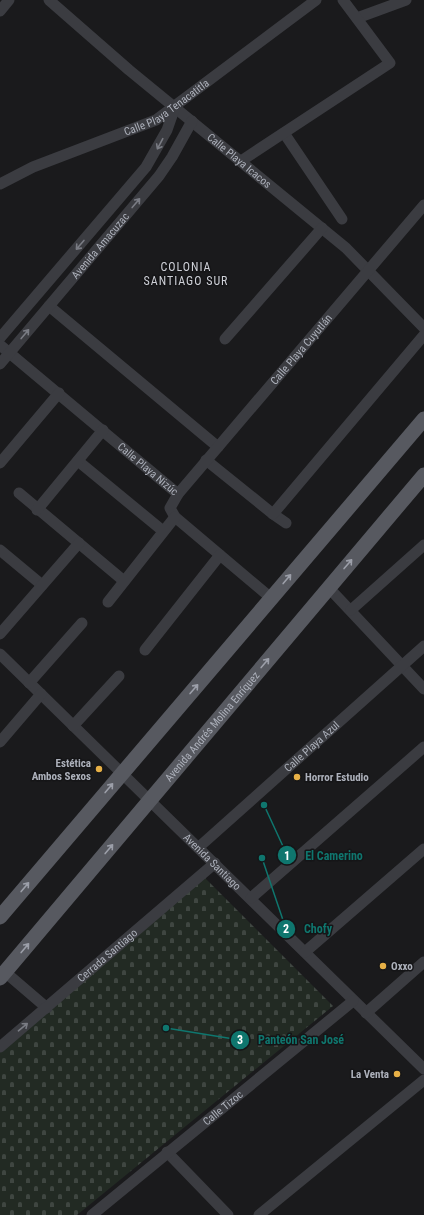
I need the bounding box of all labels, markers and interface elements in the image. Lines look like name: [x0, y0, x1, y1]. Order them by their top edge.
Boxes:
street label: Calle Playa Tenacatitla: [122, 76, 211, 138]
street label: Calle Playa Icacos: [205, 130, 274, 191]
one-way arrow: [156, 137, 163, 149]
one-way arrow: [132, 197, 141, 208]
street label: Avenida Amacuzac: [68, 210, 132, 281]
one-way arrow: [75, 240, 84, 251]
district label: COLONIA SANTIAGO SUR: [143, 260, 229, 288]
street label: Calle Playa Cuyutlán: [268, 311, 335, 387]
one-way arrow: [21, 329, 30, 340]
street label: Calle Playa Nizúc: [115, 440, 181, 498]
one-way arrow: [344, 558, 353, 569]
one-way arrow: [283, 574, 292, 585]
one-way arrow: [260, 658, 269, 669]
street label: Avenida Andrés Molina Enríquez: [162, 669, 262, 784]
one-way arrow: [189, 684, 198, 694]
street label: Calle Playa Azul: [281, 718, 342, 774]
place label: Estética Ambos Sexos: [32, 757, 91, 783]
marker: Estética Ambos Sexos: [94, 764, 104, 774]
place label: Horror Estudio: [305, 771, 369, 784]
marker: Horror Estudio: [292, 772, 302, 782]
one-way arrow: [105, 783, 114, 793]
street label: Avenida Santiago: [181, 831, 244, 893]
one-way arrow: [105, 843, 114, 854]
callout: El Camerino: [277, 843, 371, 867]
text: 1: [284, 849, 290, 863]
text: El Camerino: [305, 849, 363, 863]
one-way arrow: [21, 882, 30, 892]
callout: Chofy: [276, 917, 340, 941]
text: 2: [283, 922, 289, 936]
text: Chofy: [304, 922, 333, 936]
street label: Cerrada Santiago: [74, 926, 140, 985]
one-way arrow: [21, 943, 30, 953]
place label: Oxxo: [391, 960, 413, 973]
marker: Oxxo: [378, 961, 388, 971]
one-way arrow: [18, 1023, 29, 1032]
callout: Panteón San José: [230, 1028, 352, 1052]
text: 3: [237, 1033, 243, 1047]
text: Panteón San José: [258, 1033, 344, 1047]
place label: La Venta: [351, 1068, 389, 1081]
marker: La Venta: [392, 1069, 402, 1079]
street label: Calle Tizoc: [200, 1088, 245, 1128]

